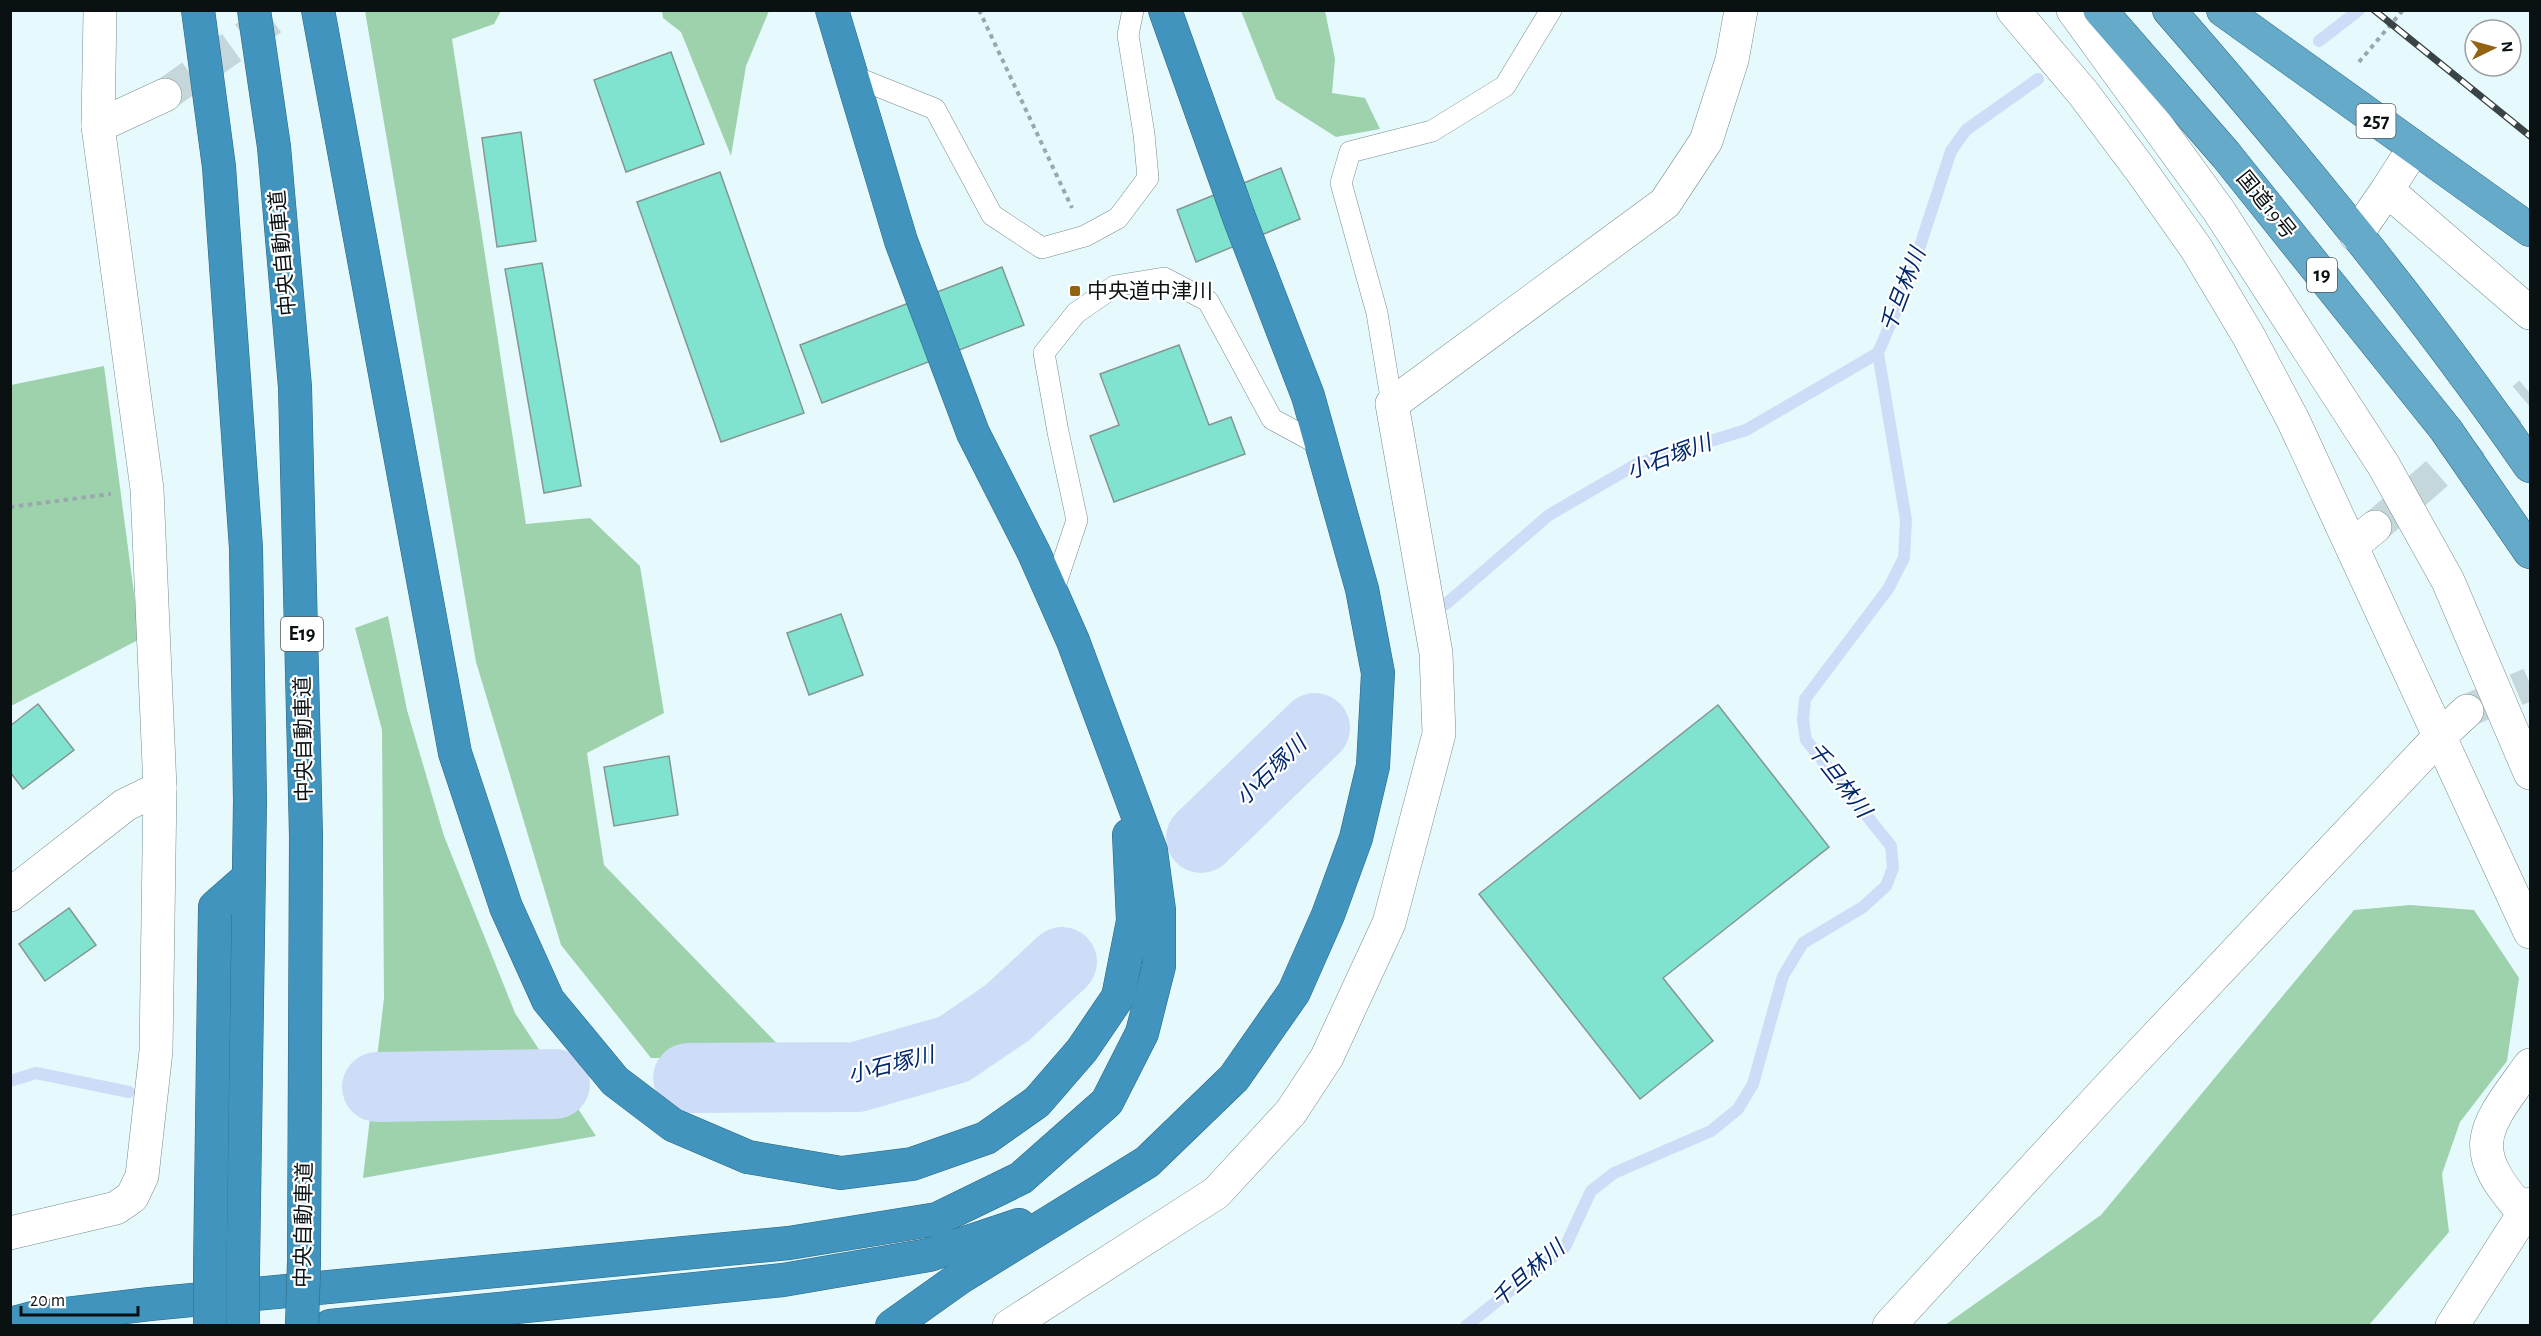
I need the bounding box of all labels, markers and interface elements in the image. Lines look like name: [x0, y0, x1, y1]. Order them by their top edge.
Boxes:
north arrow: [2463, 18, 2523, 78]
text: N: [2498, 41, 2515, 53]
road number: 257: [2356, 104, 2396, 138]
street label: 国道19号: [2233, 167, 2300, 243]
street label: 中央自動車道: [266, 189, 299, 317]
water label: 千旦林川: [1876, 243, 1930, 335]
road number: 19: [2307, 258, 2337, 292]
place label: 中央道中津川: [1087, 280, 1213, 302]
marker: 中央道中津川: [1068, 284, 1082, 298]
water label: 小石塚川: [1624, 430, 1716, 482]
road number: E19: [281, 617, 323, 651]
street label: 中央自動車道: [291, 676, 316, 802]
water label: 小石塚川: [1231, 730, 1312, 809]
water label: 千旦林川: [1803, 738, 1877, 823]
water label: 小石塚川: [845, 1042, 938, 1086]
street label: 中央自動車道: [291, 1162, 316, 1288]
water label: 千旦林川: [1487, 1235, 1570, 1311]
scale bar: [21, 1279, 138, 1317]
text: 20 m: [30, 1292, 65, 1310]

